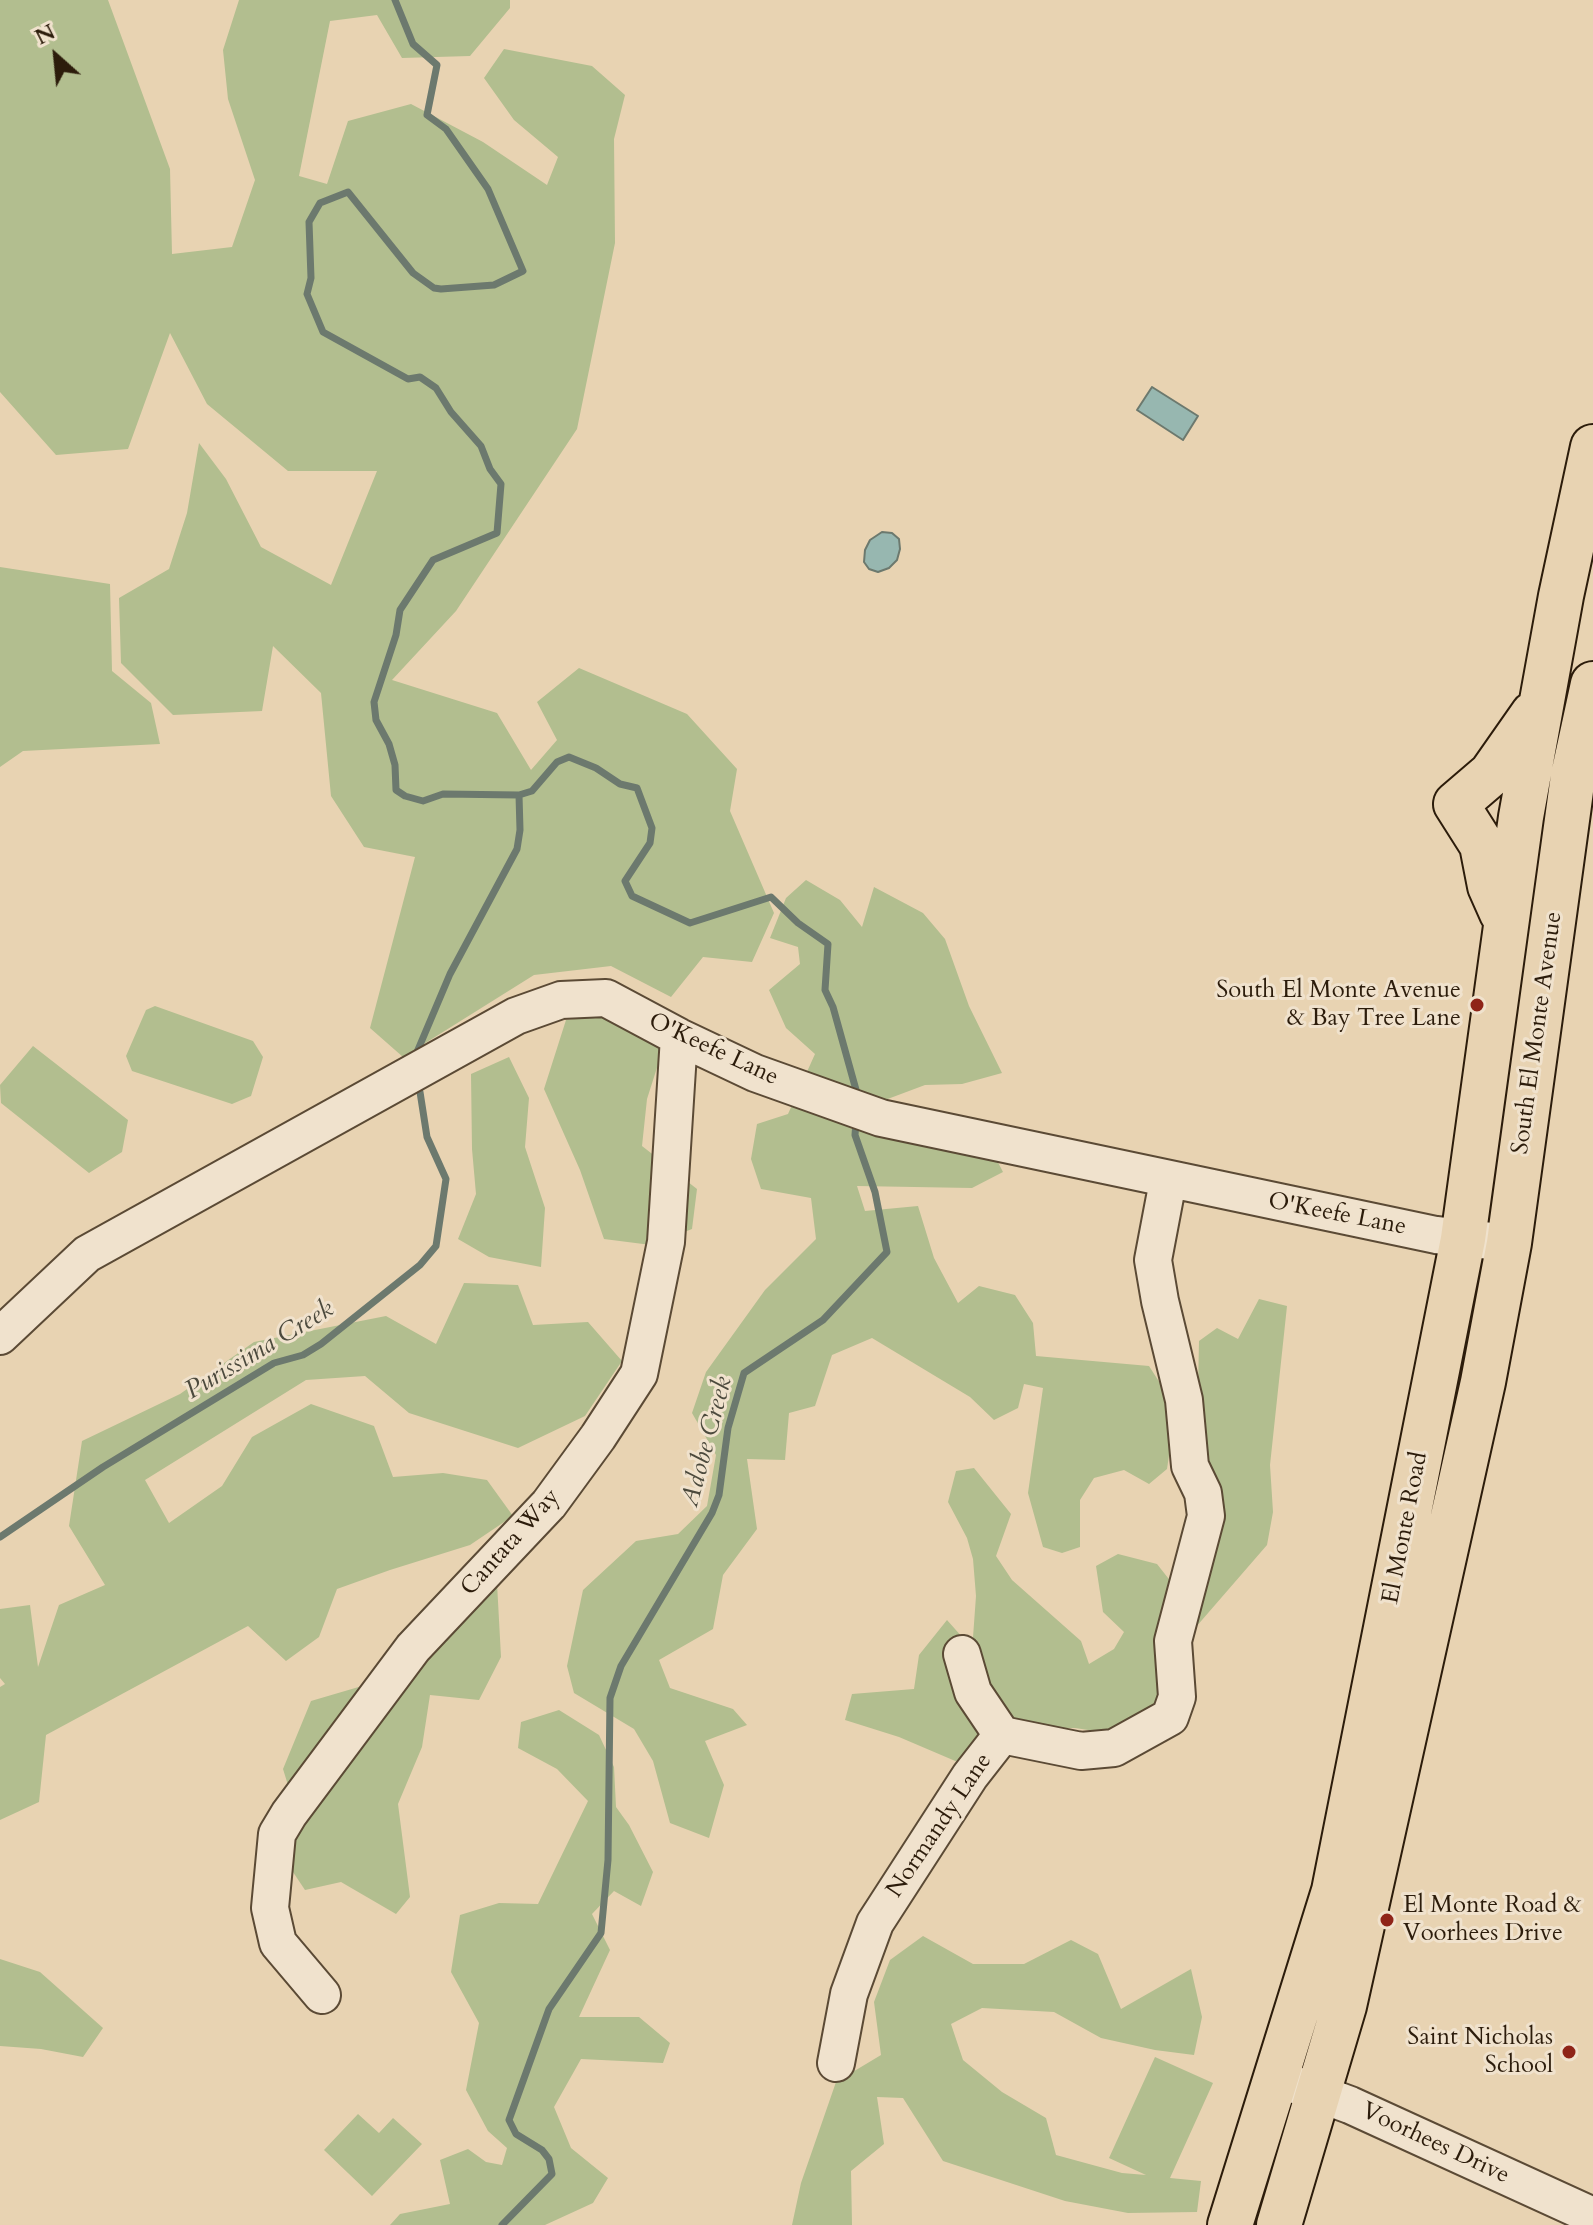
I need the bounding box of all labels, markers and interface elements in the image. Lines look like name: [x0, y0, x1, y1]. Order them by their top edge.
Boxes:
north arrow: [16, 16, 96, 96]
text: N: [30, 17, 60, 52]
street label: South El Monte Avenue: [1507, 910, 1569, 1156]
place label: South El Monte Avenue & Bay Tree Lane: [1216, 977, 1461, 1033]
marker: South El Monte Avenue & Bay Tree Lane: [1468, 996, 1486, 1014]
street label: O'Keefe Lane: [644, 1007, 782, 1093]
street label: O'Keefe Lane: [1266, 1188, 1408, 1242]
water label: Purissima Creek: [180, 1294, 340, 1408]
water label: Adobe Creek: [676, 1374, 740, 1510]
street label: El Monte Road: [1377, 1450, 1435, 1606]
street label: Cantata Way: [455, 1483, 567, 1603]
street label: Normandy Lane: [881, 1748, 999, 1904]
place label: El Monte Road & Voorhees Drive: [1403, 1892, 1582, 1948]
marker: El Monte Road & Voorhees Drive: [1378, 1911, 1396, 1929]
place label: Saint Nicholas School: [1407, 2024, 1553, 2080]
marker: Saint Nicholas School: [1560, 2043, 1578, 2061]
street label: Voorhees Drive: [1356, 2097, 1514, 2191]

